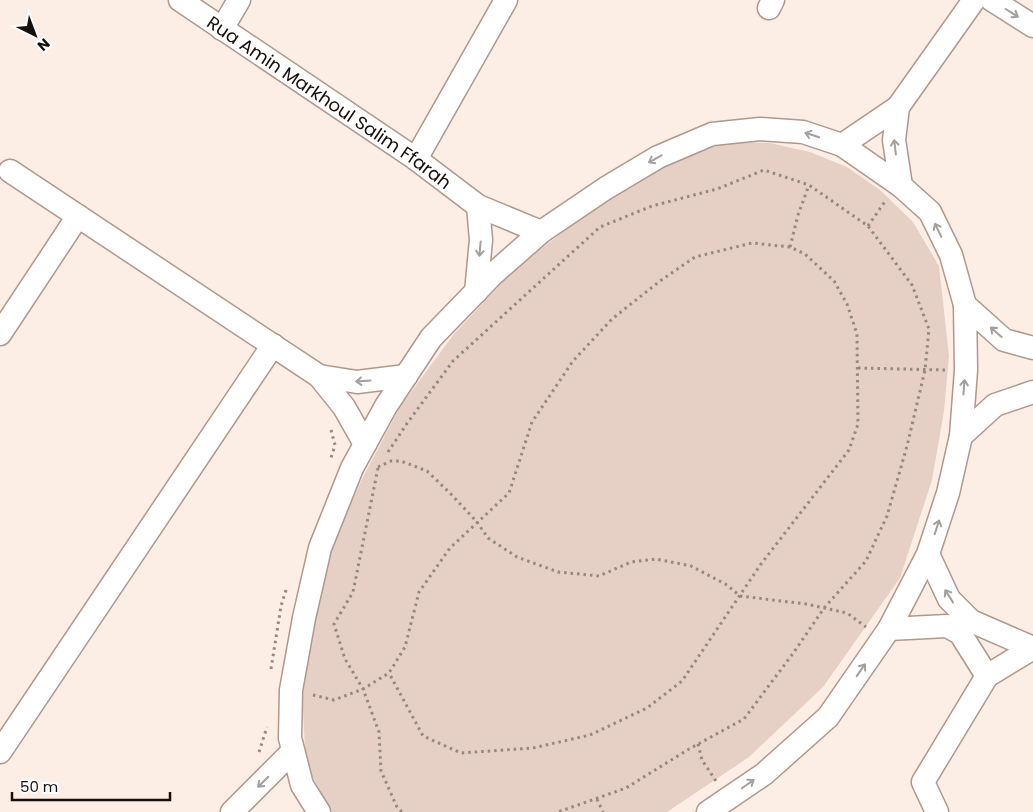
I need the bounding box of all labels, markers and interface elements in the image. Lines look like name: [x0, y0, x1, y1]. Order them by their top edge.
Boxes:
one-way arrow: [1005, 8, 1019, 18]
street label: Rua Amin Markhoul Salim Ffarah: [202, 9, 457, 194]
north arrow: [10, 10, 60, 60]
text: N: [33, 34, 54, 56]
one-way arrow: [804, 130, 820, 139]
one-way arrow: [890, 139, 900, 155]
one-way arrow: [648, 154, 663, 164]
one-way arrow: [933, 222, 943, 237]
one-way arrow: [475, 240, 485, 256]
one-way arrow: [989, 326, 1002, 338]
one-way arrow: [355, 376, 371, 385]
one-way arrow: [960, 380, 969, 396]
one-way arrow: [933, 520, 942, 535]
one-way arrow: [943, 590, 953, 604]
one-way arrow: [856, 663, 866, 677]
scale bar: [12, 770, 170, 802]
one-way arrow: [257, 775, 269, 787]
text: 50 m: [20, 776, 58, 797]
one-way arrow: [741, 779, 755, 790]

